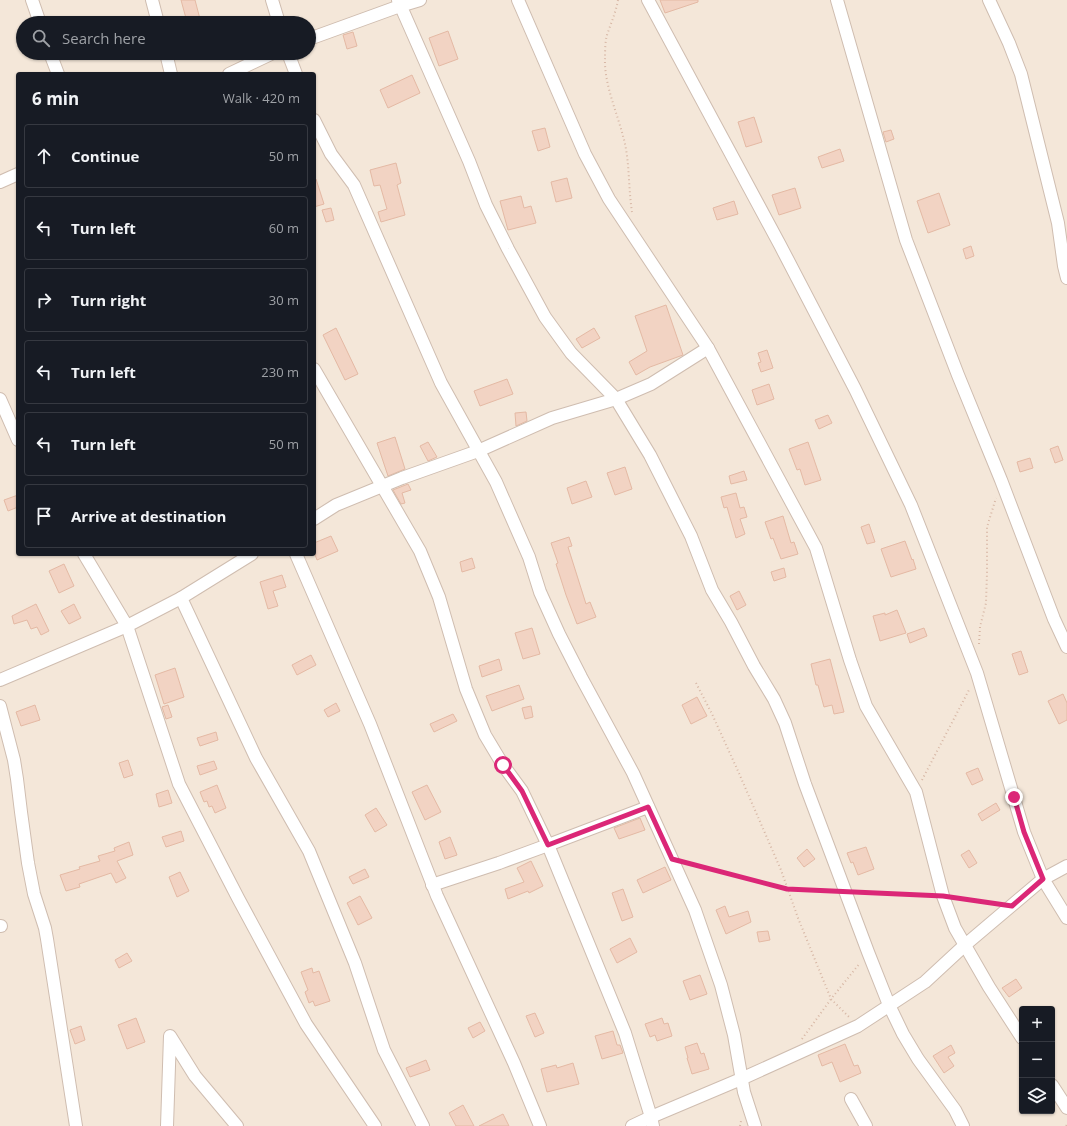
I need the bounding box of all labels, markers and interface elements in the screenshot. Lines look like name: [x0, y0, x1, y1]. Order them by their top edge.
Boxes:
search box: [16, 16, 316, 60]
icon: search: [30, 27, 52, 49]
text: Search here: [62, 28, 146, 48]
text: 6 min: [32, 87, 79, 110]
text: Walk · 420 m: [223, 89, 300, 107]
icon: ahead: [33, 145, 55, 167]
text: Continue: [71, 146, 139, 166]
text: 50 m: [269, 147, 299, 165]
icon: left: [33, 217, 55, 239]
text: Turn left: [71, 218, 136, 238]
text: 60 m: [269, 219, 299, 237]
icon: right: [33, 289, 55, 311]
text: Turn right: [71, 290, 146, 310]
text: 30 m: [269, 291, 299, 309]
icon: left: [33, 361, 55, 383]
text: Turn left: [71, 362, 136, 382]
text: 230 m: [261, 363, 299, 381]
icon: left: [33, 433, 55, 455]
text: Turn left: [71, 434, 136, 454]
text: 50 m: [269, 435, 299, 453]
icon: arrive: [33, 505, 55, 527]
text: Arrive at destination: [71, 506, 226, 526]
route start: [494, 756, 512, 774]
route end: [1005, 788, 1023, 806]
map controls: [1019, 1006, 1055, 1114]
button: +: [1019, 1006, 1055, 1042]
button: −: [1019, 1042, 1055, 1078]
button: layers: [1019, 1078, 1055, 1114]

